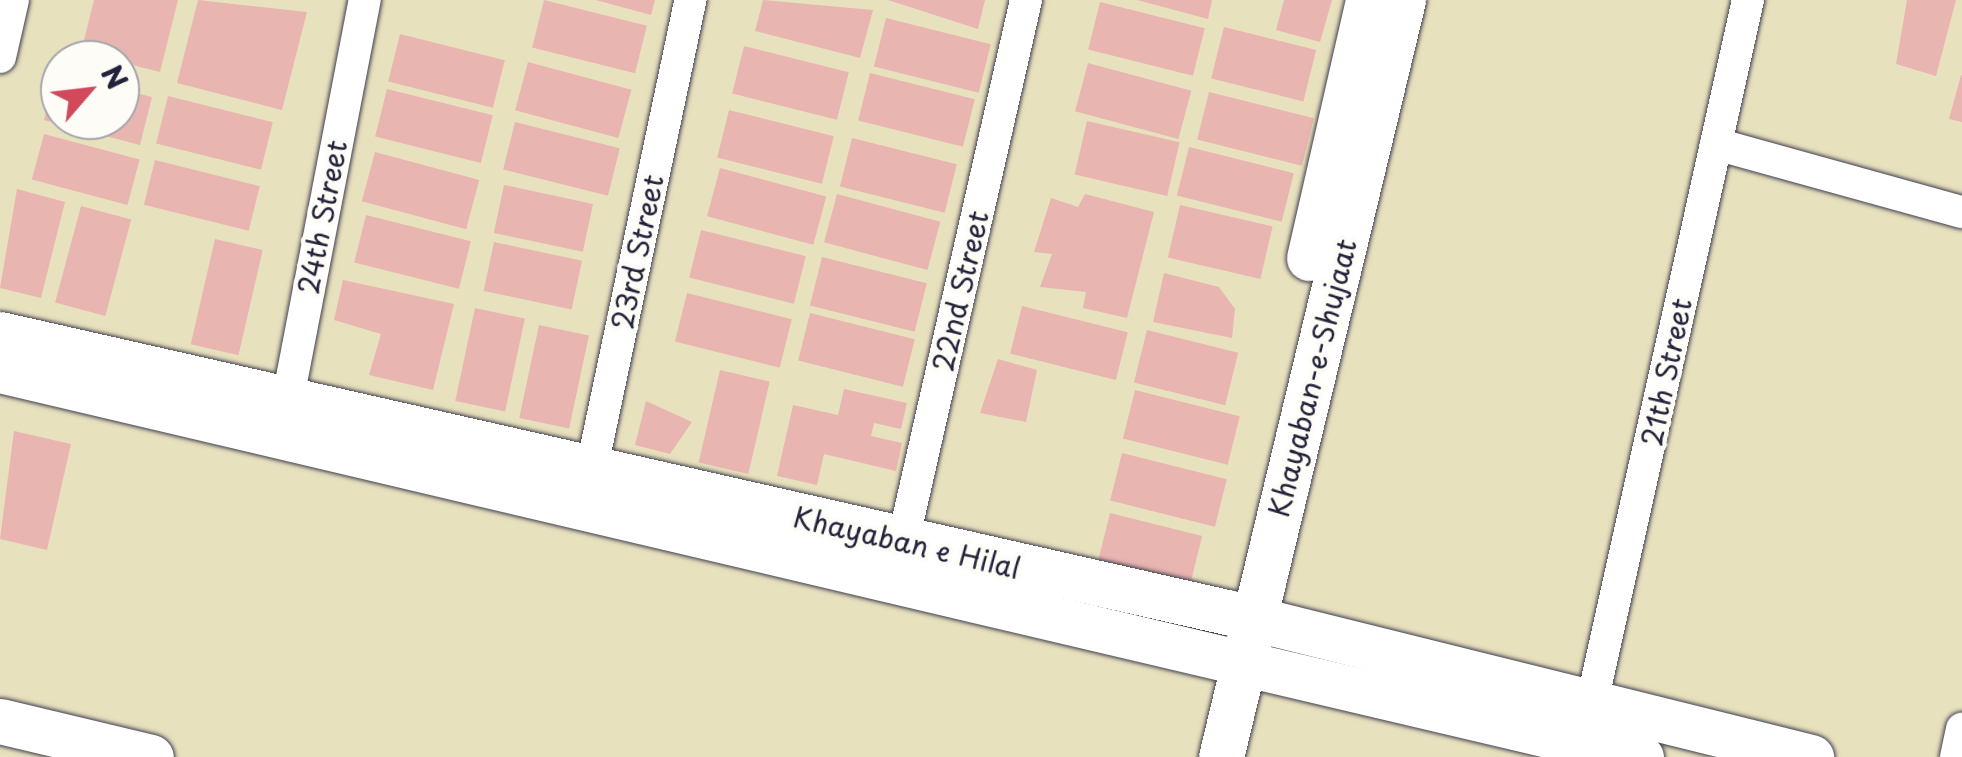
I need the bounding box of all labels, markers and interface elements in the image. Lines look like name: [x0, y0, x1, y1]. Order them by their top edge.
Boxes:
north arrow: [40, 40, 140, 140]
text: N: [91, 57, 139, 97]
street label: 24th Street: [291, 137, 353, 297]
street label: 23rd Street: [604, 171, 670, 333]
street label: 22nd Street: [925, 208, 995, 374]
street label: Khayaban-e-Shujaat: [1261, 236, 1363, 520]
street label: 21th Street: [1634, 295, 1698, 449]
street label: Khayaban e Hilal: [789, 499, 1025, 585]

